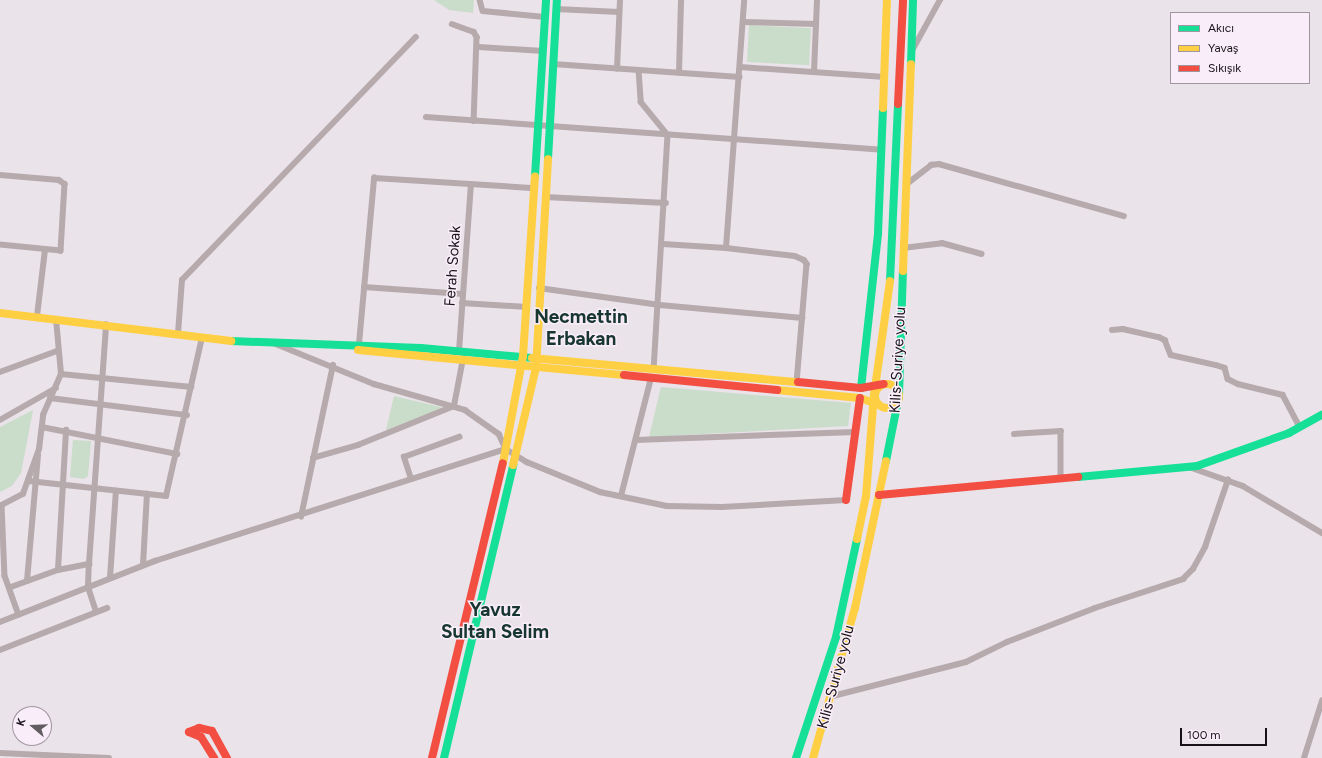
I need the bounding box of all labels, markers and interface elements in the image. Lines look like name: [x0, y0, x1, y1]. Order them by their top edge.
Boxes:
legend: [1170, 12, 1310, 84]
text: Akıcı: [1208, 21, 1234, 35]
text: Yavaş: [1208, 41, 1238, 55]
text: Sıkışık: [1208, 61, 1241, 75]
street label: Ferah Sokak: [441, 225, 465, 307]
district label: Necmettin Erbakan: [534, 306, 628, 350]
street label: Kilis-Suriye yolu: [886, 306, 910, 414]
district label: Yavuz Sultan Selim: [441, 599, 549, 643]
street label: Kilis-Suriye yolu: [814, 623, 858, 731]
north arrow: [12, 706, 52, 746]
text: K: [14, 717, 28, 728]
scale bar: [1182, 720, 1269, 746]
text: 100 m: [1187, 728, 1221, 742]

